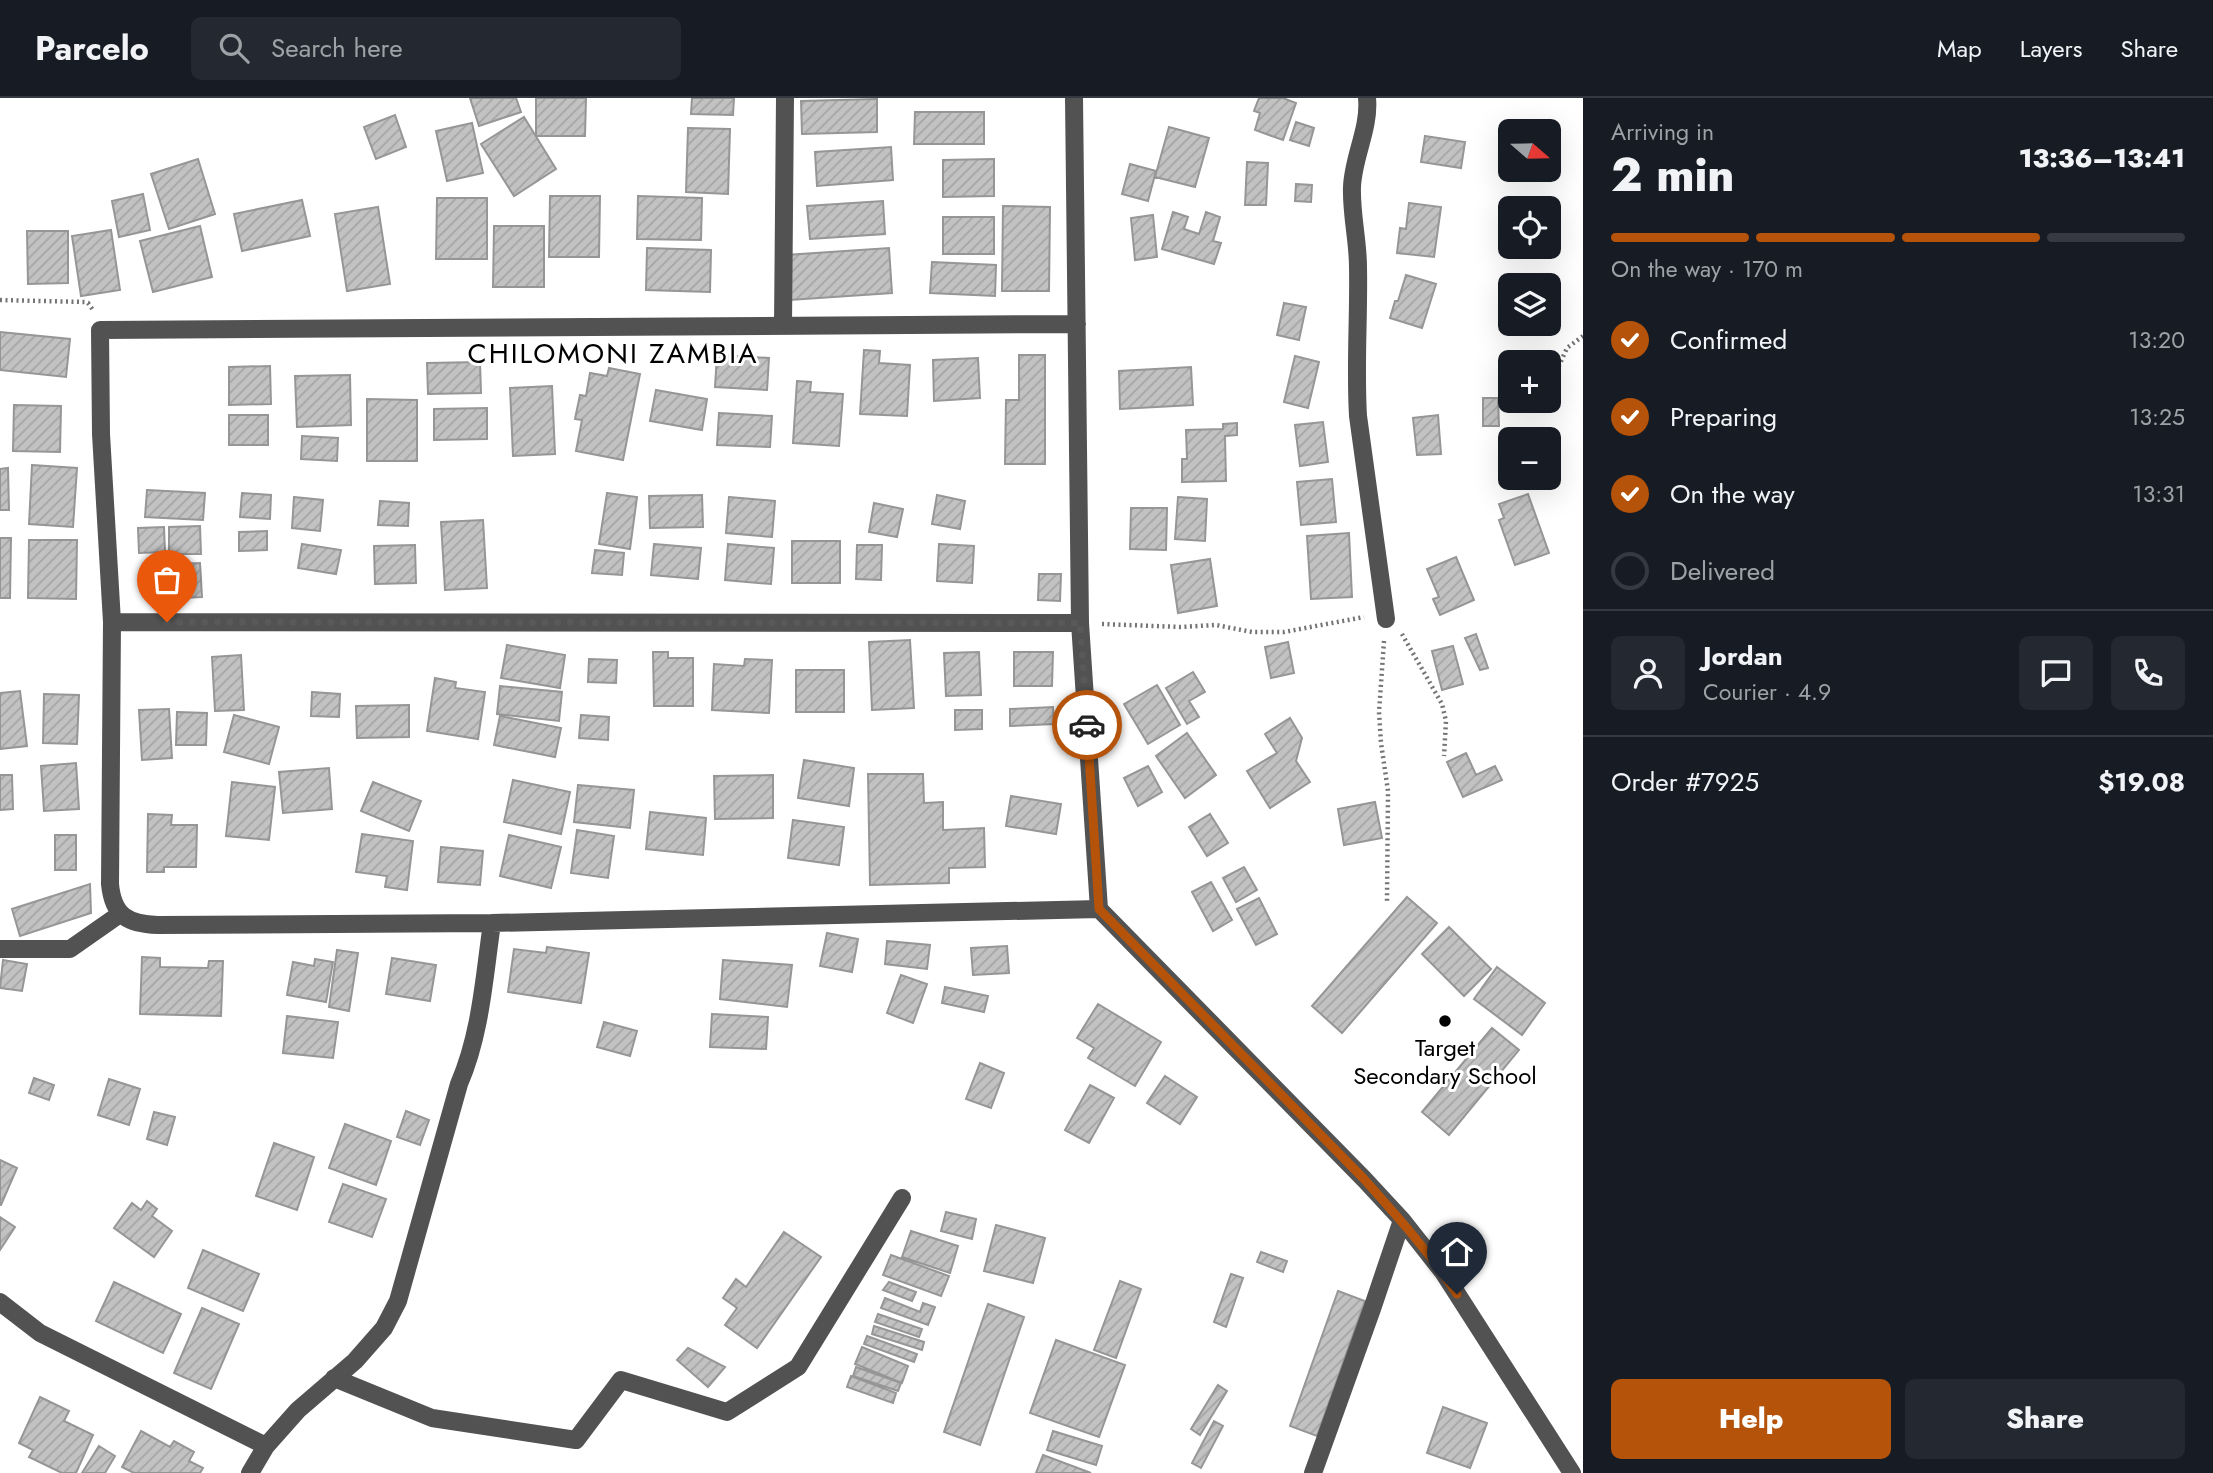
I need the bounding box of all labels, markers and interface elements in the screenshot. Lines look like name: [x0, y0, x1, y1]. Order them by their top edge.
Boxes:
search box: [191, 17, 681, 80]
text: Parcelo: [35, 25, 149, 72]
icon: search: [215, 29, 253, 67]
text: Search here: [271, 29, 403, 67]
text: Map: [1937, 31, 1982, 66]
text: Layers: [2020, 31, 2082, 66]
text: Share: [2120, 31, 2178, 66]
text: Arriving in: [1611, 115, 1714, 149]
north arrow: [1498, 119, 1561, 182]
map controls: [1498, 119, 1561, 490]
text: 13:36–13:41: [2019, 139, 2185, 177]
text: 2 min: [1611, 142, 1735, 208]
button: locate: [1498, 196, 1561, 259]
text: On the way · 170 m: [1611, 252, 1803, 286]
button: layers: [1498, 273, 1561, 336]
icon: check: [1611, 321, 1649, 359]
text: Confirmed: [1670, 321, 1787, 359]
text: 13:20: [2128, 323, 2185, 357]
district label: CHILOMONI ZAMBIA: [467, 333, 759, 374]
button: +: [1498, 350, 1561, 413]
icon: check: [1611, 398, 1649, 436]
text: Preparing: [1670, 398, 1777, 436]
text: 13:25: [2129, 400, 2185, 434]
button: −: [1498, 427, 1561, 490]
icon: check: [1611, 475, 1649, 513]
text: On the way: [1670, 475, 1795, 513]
text: 13:31: [2132, 477, 2185, 511]
pin: [137, 550, 197, 622]
text: Delivered: [1670, 552, 1775, 590]
icon: bag: [148, 561, 186, 599]
button: person: [1611, 636, 1685, 710]
button: chat: [2019, 636, 2093, 710]
button: phone: [2111, 636, 2185, 710]
text: Jordan: [1703, 637, 1783, 675]
text: Courier · 4.9: [1703, 675, 1831, 709]
courier: [1052, 690, 1122, 760]
icon: car: [1068, 706, 1106, 744]
text: Order #7925: [1611, 763, 1759, 801]
text: $19.08: [2098, 763, 2185, 801]
marker: Target Secondary School: [1437, 1013, 1453, 1029]
place label: Target Secondary School: [1353, 1030, 1537, 1093]
pin: [1427, 1222, 1487, 1294]
icon: home: [1438, 1233, 1476, 1271]
button: Help: [1611, 1379, 1891, 1459]
button: Share: [1905, 1379, 2185, 1459]

